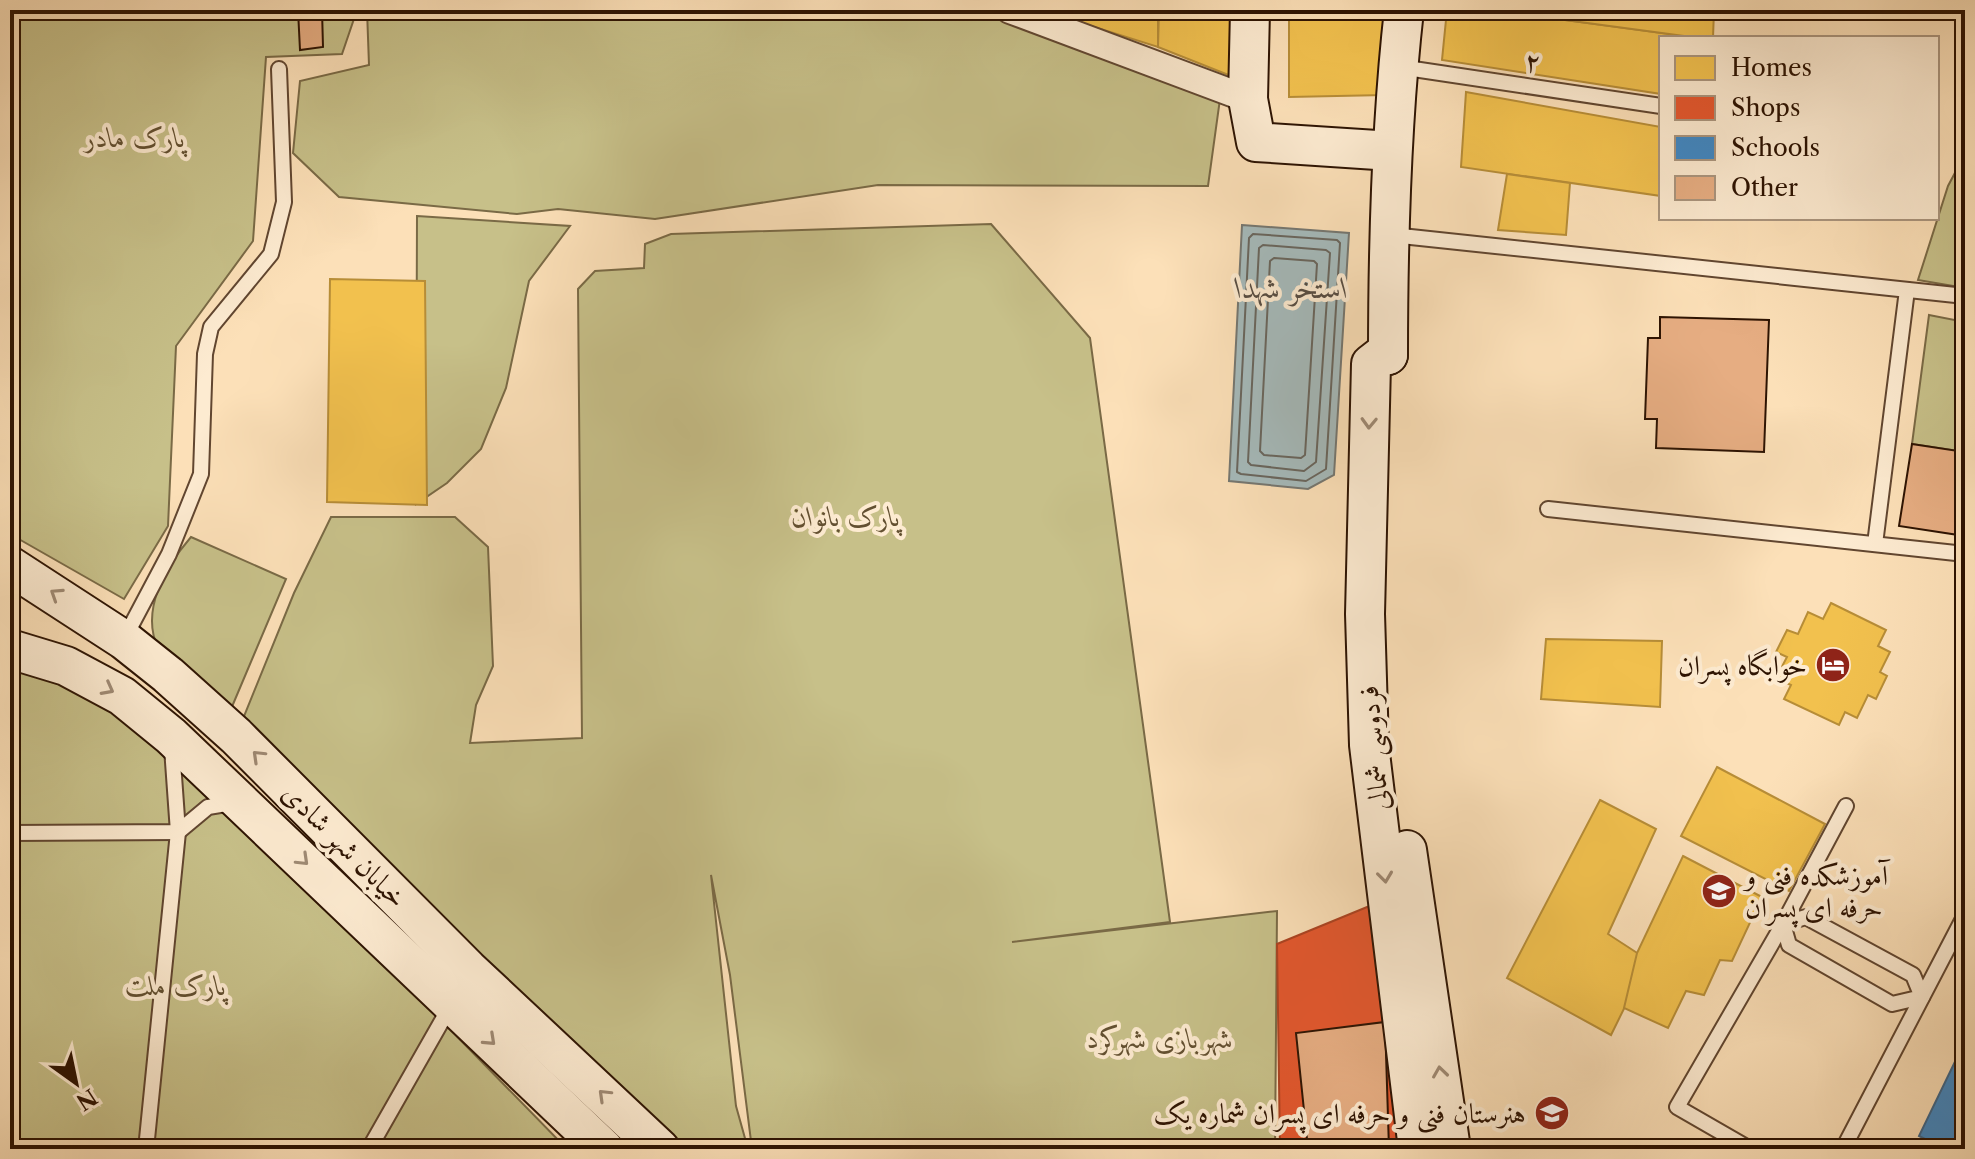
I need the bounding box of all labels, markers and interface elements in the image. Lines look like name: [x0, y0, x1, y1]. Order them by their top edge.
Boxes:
legend: [1659, 36, 1939, 220]
street label: ۲: [1522, 43, 1544, 79]
text: Homes: [1731, 53, 1812, 82]
text: Shops: [1731, 93, 1800, 122]
park label: پارک مادر: [82, 120, 188, 158]
text: Schools: [1731, 133, 1820, 162]
text: Other: [1731, 173, 1798, 202]
water label: استخر شهدا: [1234, 269, 1348, 307]
one-way arrow: [1360, 417, 1377, 430]
park label: پارک بانوان: [791, 499, 903, 537]
one-way arrow: [50, 589, 64, 604]
hotel icon: خوابگاه پسران: [1814, 646, 1852, 684]
place label: خوابگاه پسران: [1678, 648, 1807, 686]
one-way arrow: [99, 679, 114, 694]
street label: فردوسی شمالی: [1351, 684, 1398, 812]
one-way arrow: [253, 751, 267, 766]
street label: خیابان شهر شادی: [274, 775, 415, 916]
one-way arrow: [294, 850, 308, 865]
place label: آموزشکده فنی و حرفه ای پسران: [1742, 858, 1891, 928]
one-way arrow: [1377, 871, 1394, 884]
school or university icon: آموزشکده فنی و حرفه ای پسران: [1700, 872, 1738, 910]
park label: پارک ملت: [125, 968, 229, 1006]
park label: شهربازی شهرکرد: [1087, 1021, 1233, 1057]
one-way arrow: [481, 1030, 495, 1045]
north arrow: [36, 1043, 116, 1123]
one-way arrow: [1432, 1065, 1449, 1079]
text: N: [71, 1083, 102, 1116]
one-way arrow: [598, 1091, 613, 1105]
school or university icon: هنرستان فنی و حرفه ای پسران شماره یک: [1533, 1094, 1571, 1132]
place label: هنرستان فنی و حرفه ای پسران شماره یک: [1153, 1096, 1526, 1134]

